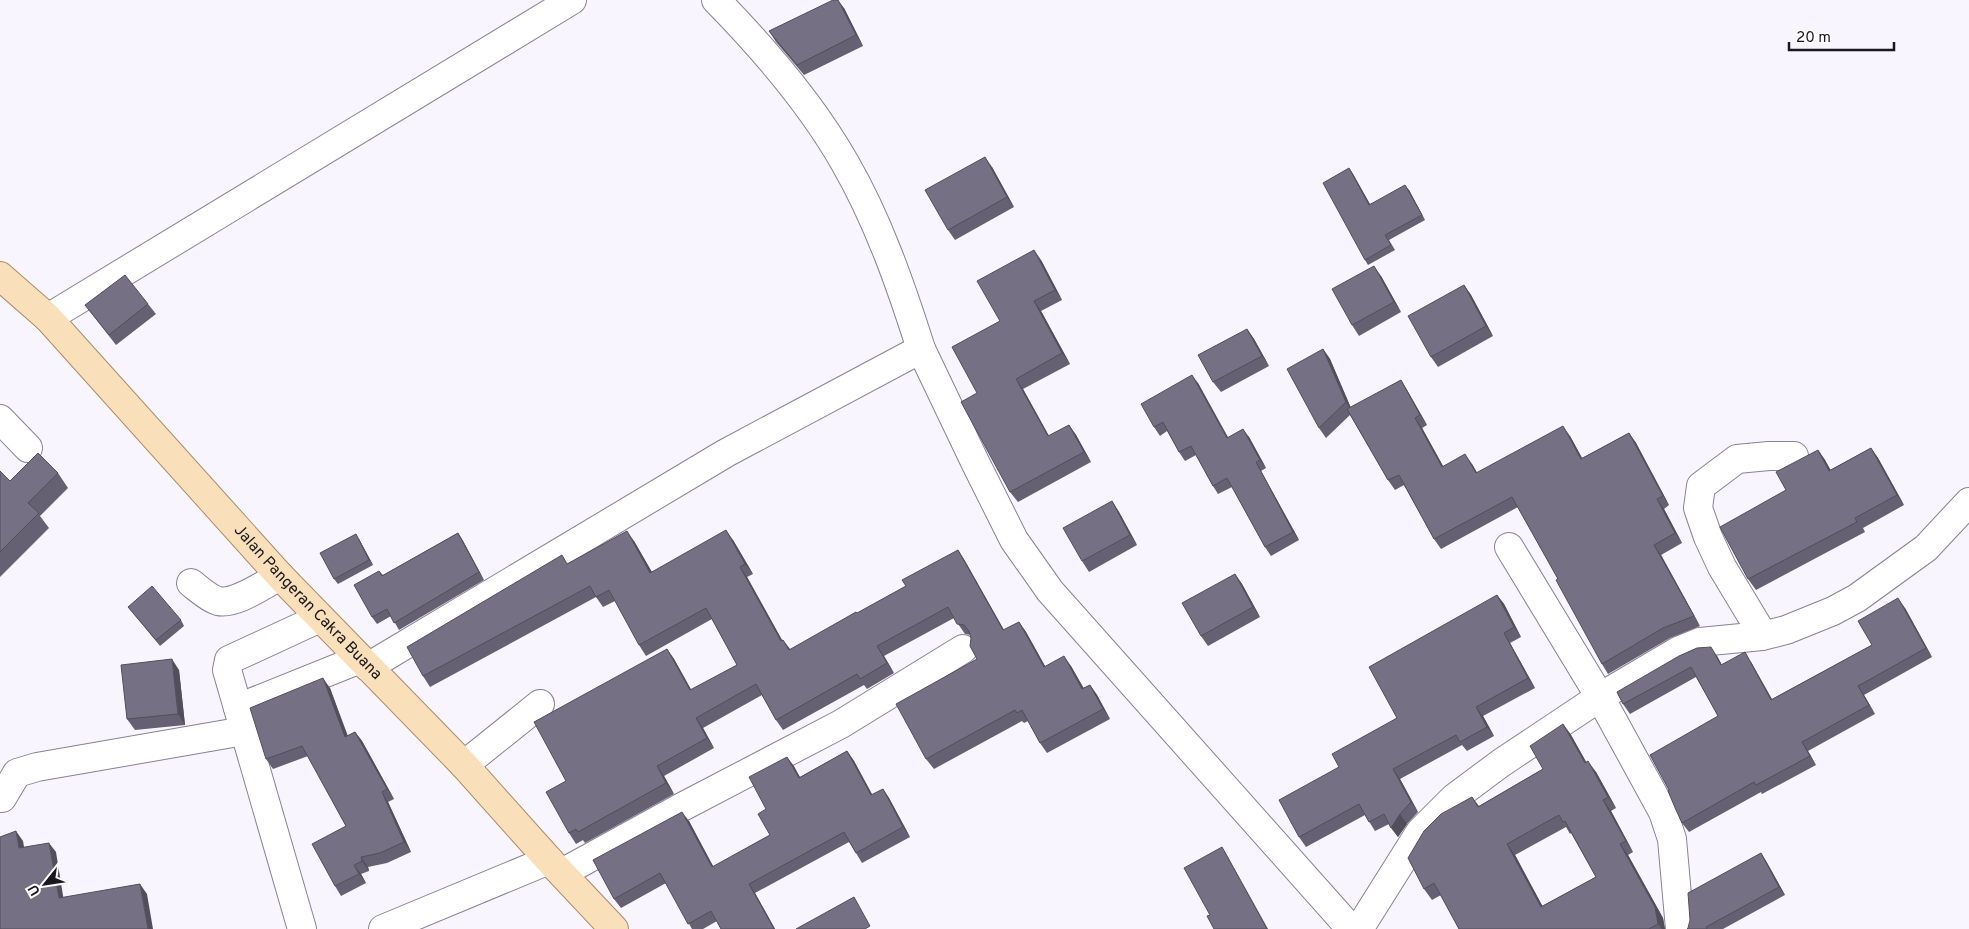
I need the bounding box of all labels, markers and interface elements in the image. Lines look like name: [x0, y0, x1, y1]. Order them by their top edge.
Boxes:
scale bar: [1789, 20, 1894, 52]
text: 20 m: [1796, 29, 1831, 48]
street label: Jalan Pangeran Cakra Buana: [229, 521, 386, 684]
north arrow: [20, 859, 70, 909]
text: U: [25, 881, 45, 898]

